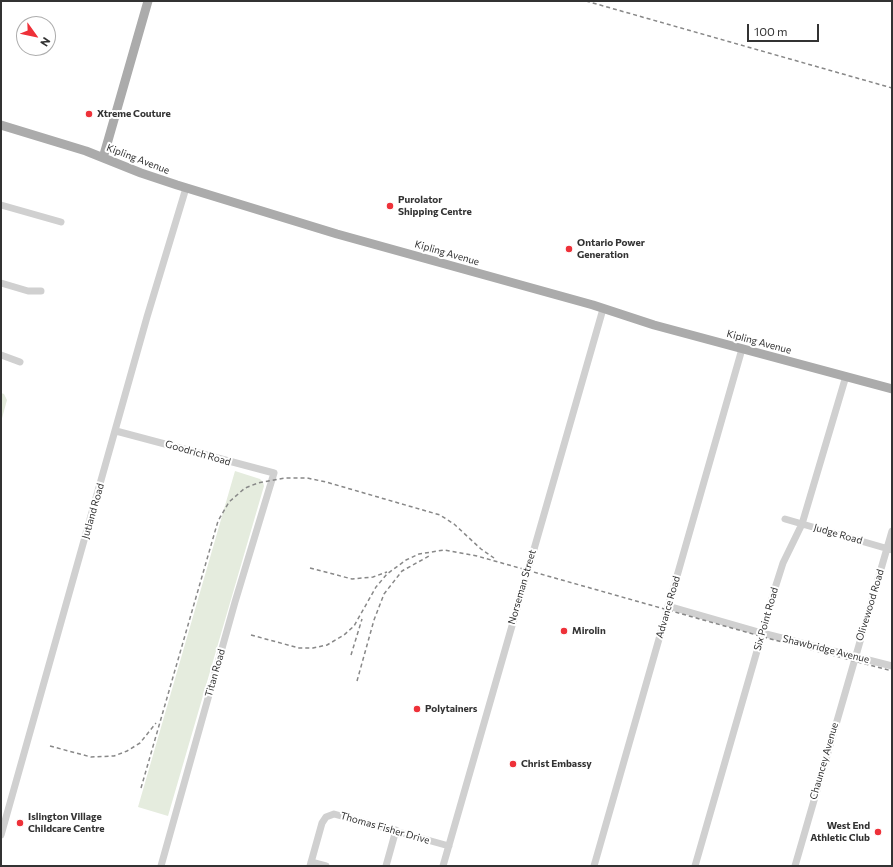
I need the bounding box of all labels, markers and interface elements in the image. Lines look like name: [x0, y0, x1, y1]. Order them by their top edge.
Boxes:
north arrow: [16, 16, 56, 56]
scale bar: [749, 16, 821, 42]
text: 100 m: [754, 24, 788, 38]
text: N: [38, 35, 53, 49]
place label: Xtreme Couture: [97, 108, 171, 120]
marker: Xtreme Couture: [84, 109, 94, 119]
street label: Kipling Avenue: [105, 141, 171, 177]
place label: Purolator Shipping Centre: [398, 194, 472, 218]
marker: Purolator Shipping Centre: [385, 201, 395, 211]
place label: Ontario Power Generation: [577, 237, 645, 260]
street label: Kipling Avenue: [413, 238, 481, 268]
marker: Ontario Power Generation: [564, 244, 574, 254]
street label: Kipling Avenue: [725, 328, 793, 356]
street label: Goodrich Road: [164, 438, 232, 468]
street label: Jutland Road: [79, 482, 107, 540]
street label: Judge Road: [812, 521, 864, 547]
street label: Norseman Street: [506, 548, 538, 626]
street label: Olivewood Road: [853, 568, 887, 642]
street label: Advance Road: [653, 575, 683, 639]
street label: Six Point Road: [751, 586, 781, 652]
place label: Mirolin: [572, 625, 606, 637]
marker: Mirolin: [559, 626, 569, 636]
street label: Shawbridge Avenue: [781, 632, 871, 666]
street label: Titan Road: [202, 648, 228, 698]
place label: Polytainers: [425, 703, 478, 715]
marker: Polytainers: [412, 704, 422, 714]
street label: Chauncey Avenue: [807, 721, 841, 801]
place label: Christ Embassy: [521, 758, 592, 770]
marker: Christ Embassy: [508, 759, 518, 769]
street label: Thomas Fisher Drive: [339, 809, 431, 847]
place label: Islington Village Childcare Centre: [28, 811, 105, 834]
marker: Islington Village Childcare Centre: [15, 818, 25, 828]
place label: West End Athletic Club: [810, 820, 870, 844]
marker: West End Athletic Club: [873, 827, 883, 837]

